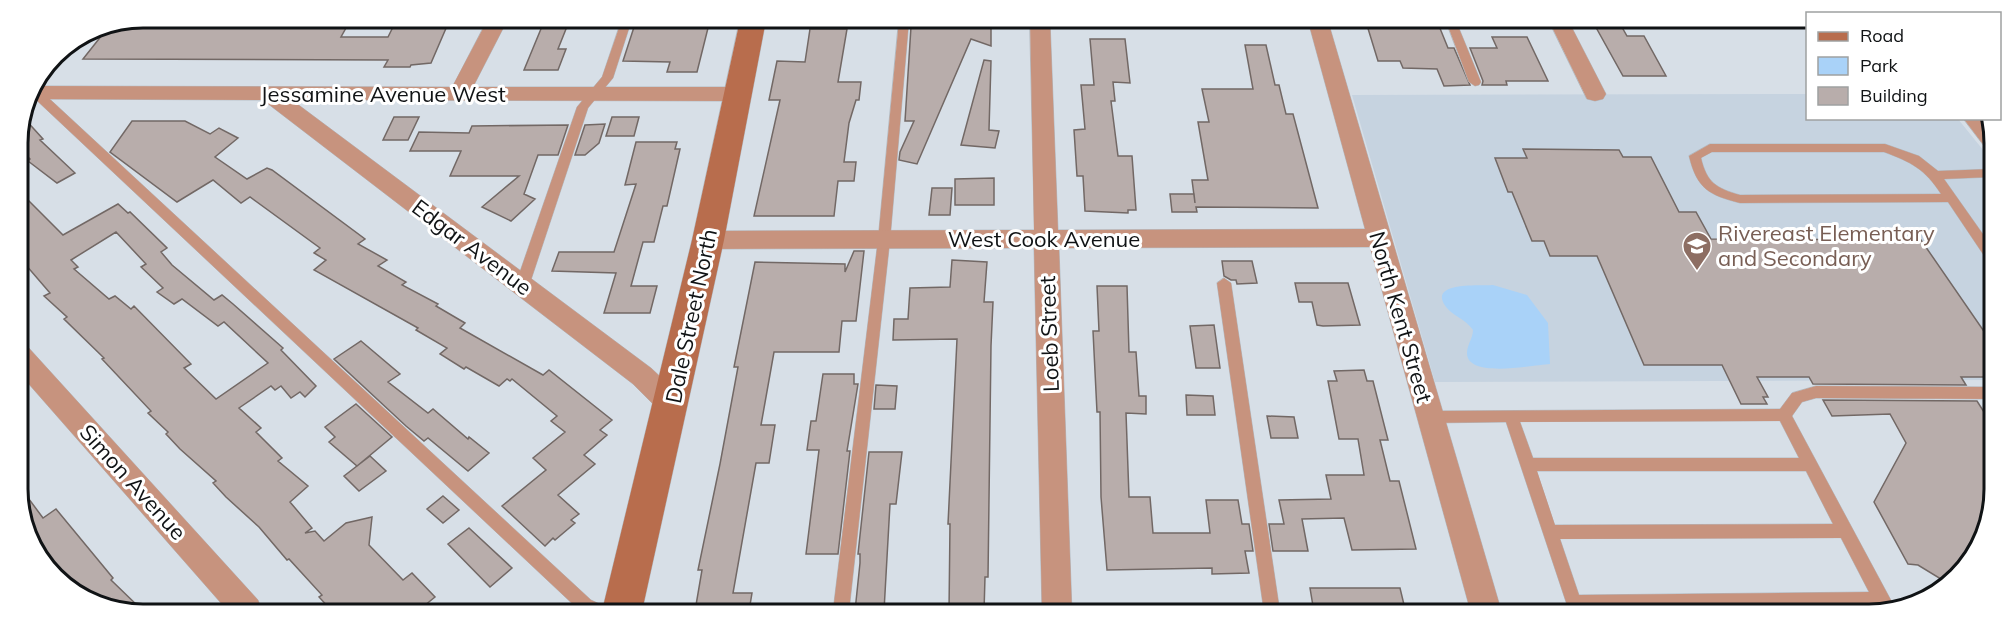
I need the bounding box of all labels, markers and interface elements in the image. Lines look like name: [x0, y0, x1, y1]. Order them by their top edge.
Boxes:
legend: [1806, 12, 2001, 120]
text: Road: [1860, 24, 1904, 47]
text: Park: [1860, 54, 1899, 77]
street label: Jessamine Avenue West: [260, 80, 506, 108]
text: Building: [1860, 84, 1928, 107]
street label: Edgar Avenue: [407, 193, 537, 301]
place label: Rivereast Elementary and Secondary: [1718, 219, 1935, 272]
street label: West Cook Avenue: [948, 225, 1140, 253]
street label: Dale Street North: [659, 226, 723, 406]
street label: North Kent Street: [1363, 228, 1439, 406]
school or university icon: Rivereast Elementary and Secondary: [1681, 230, 1713, 272]
street label: Loeb Street: [1033, 275, 1065, 393]
street label: Simon Avenue: [74, 418, 192, 546]

